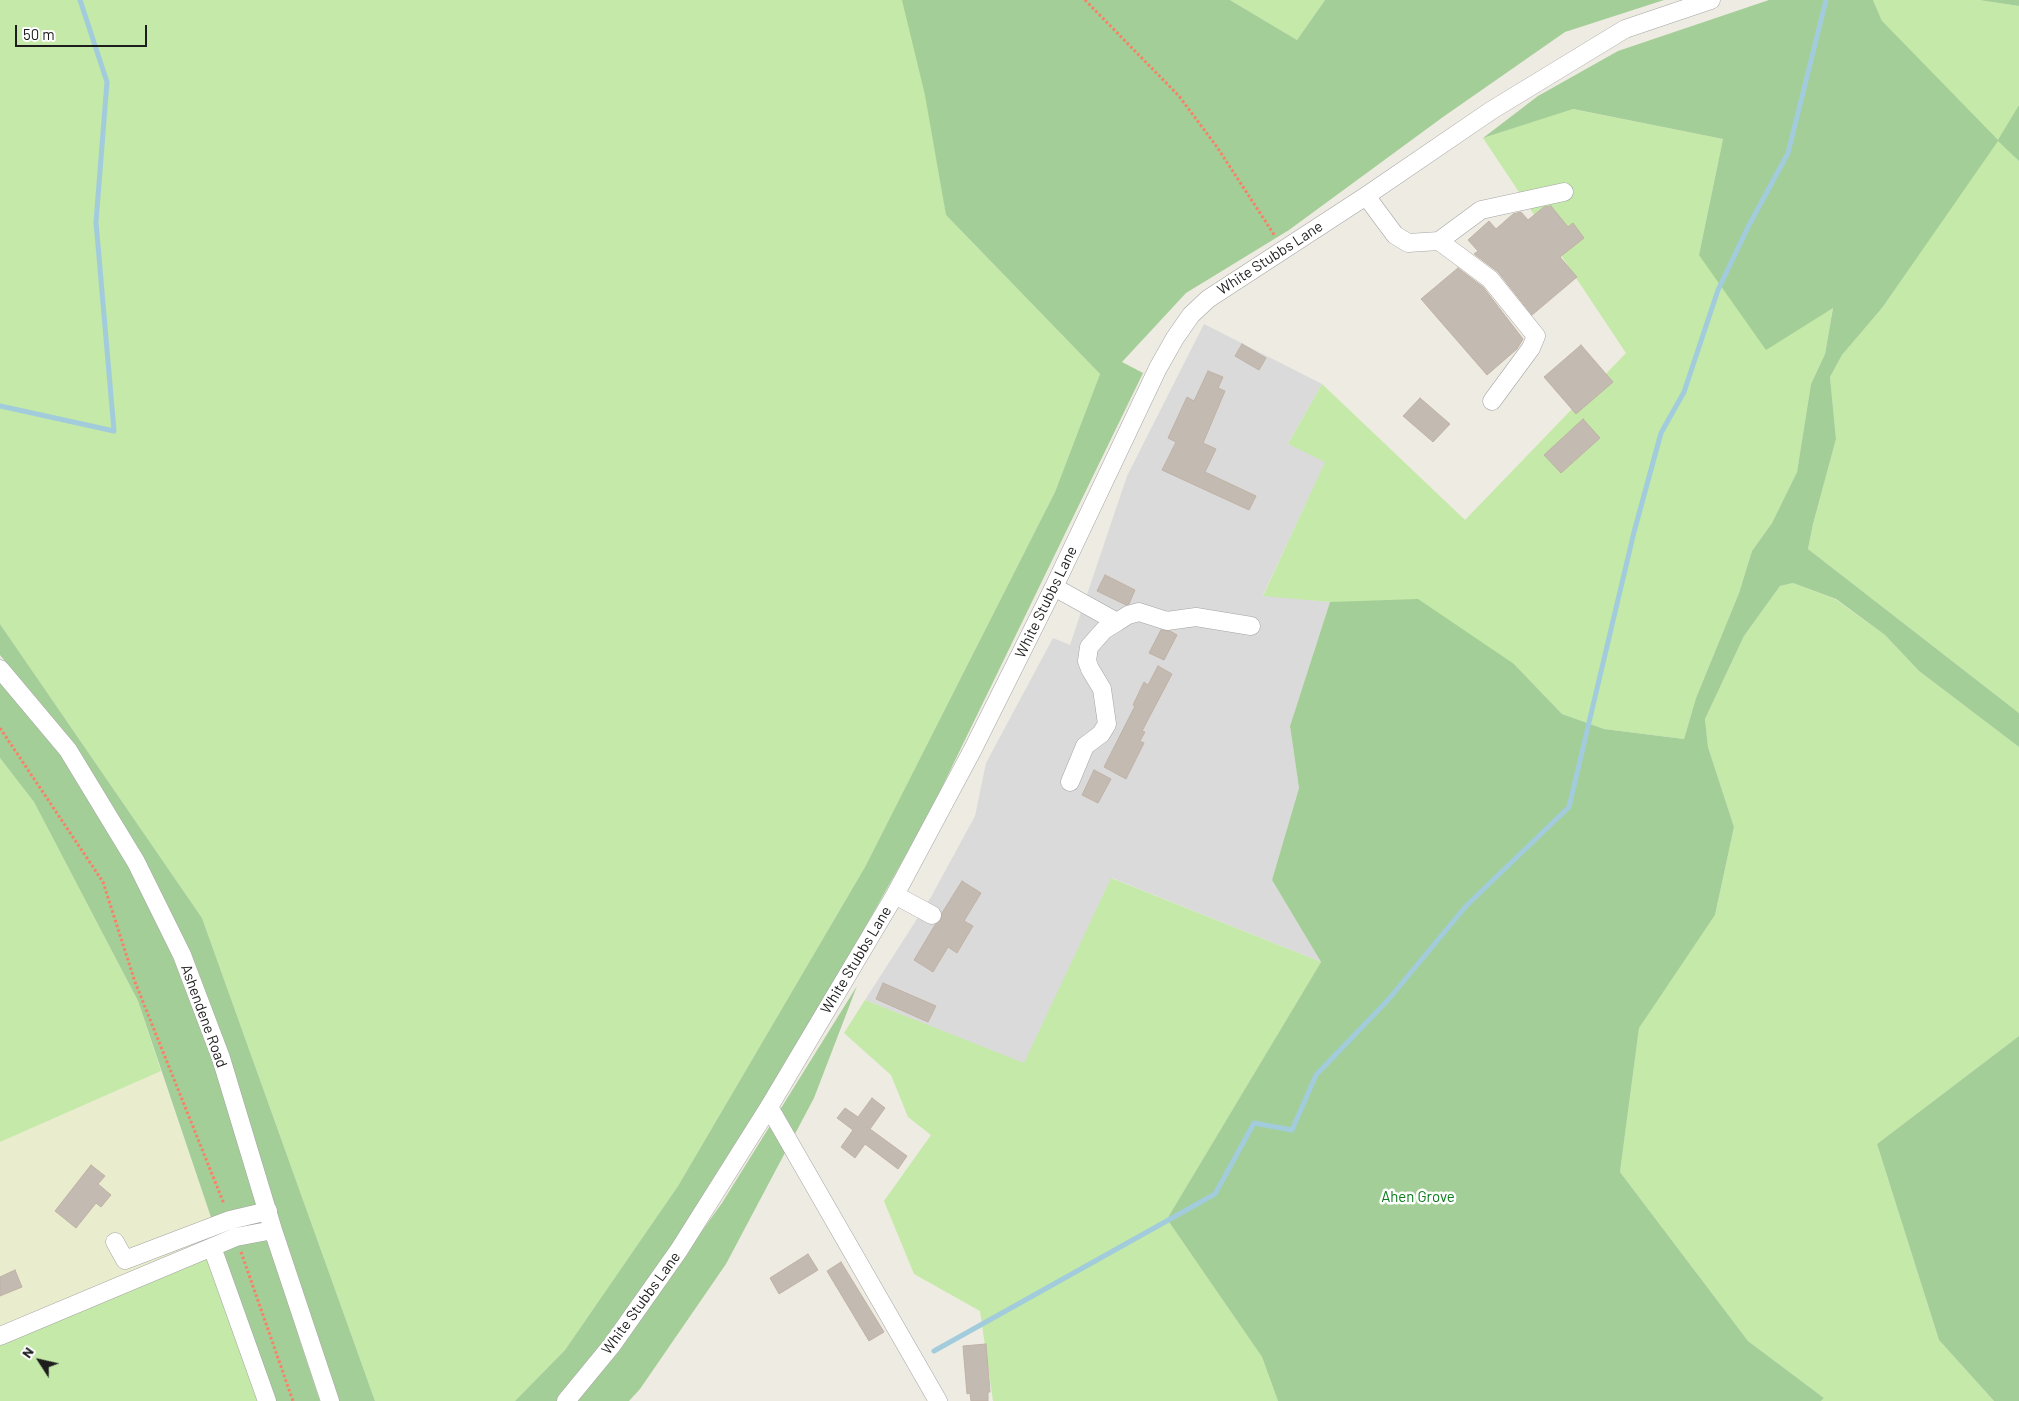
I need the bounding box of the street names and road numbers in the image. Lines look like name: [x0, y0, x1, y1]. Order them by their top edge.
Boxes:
street label: White Stubbs Lane: [1214, 217, 1326, 299]
street label: White Stubbs Lane: [1011, 543, 1081, 661]
street label: White Stubbs Lane: [817, 903, 895, 1017]
street label: Ashendene Road: [177, 962, 231, 1070]
street label: White Stubbs Lane: [598, 1248, 684, 1358]

